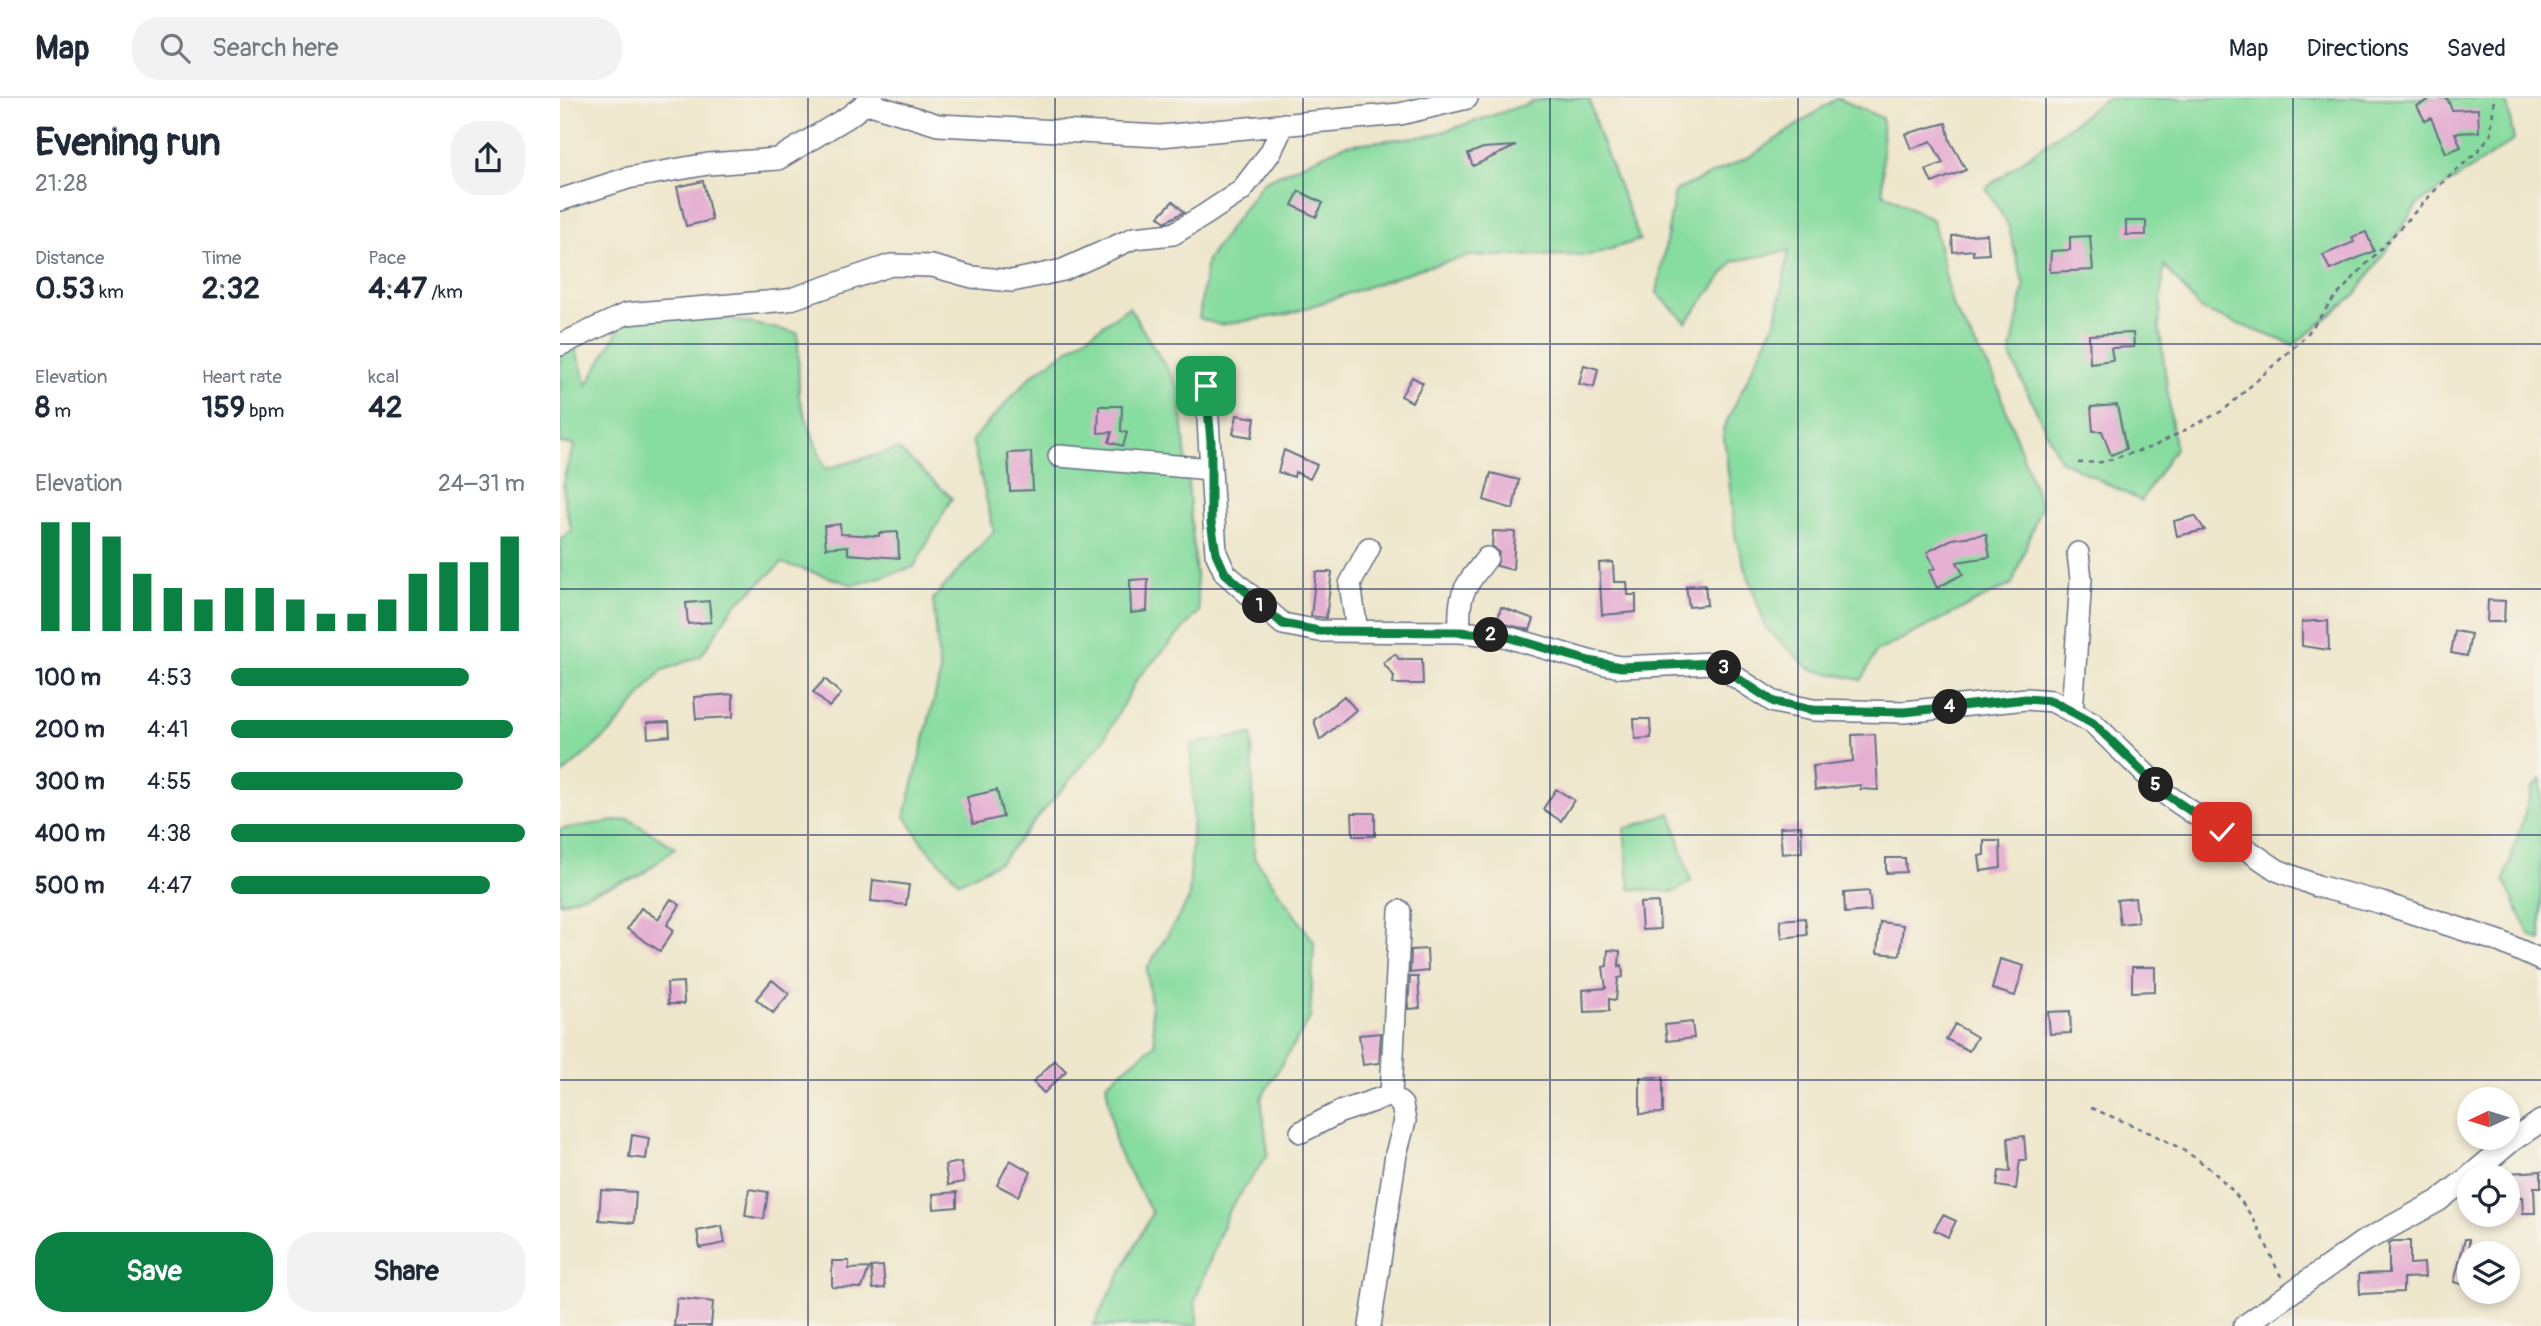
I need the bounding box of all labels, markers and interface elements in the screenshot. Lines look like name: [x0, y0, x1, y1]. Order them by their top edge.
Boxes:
search box: [132, 17, 622, 80]
text: Map: [35, 28, 90, 69]
icon: search: [156, 29, 194, 67]
text: Search here: [212, 32, 339, 64]
text: Map: [2229, 34, 2269, 63]
text: Directions: [2307, 34, 2408, 63]
text: Saved: [2446, 34, 2506, 63]
text: Evening run: [35, 119, 221, 167]
button: share: [451, 121, 525, 195]
text: 21:28: [35, 169, 87, 198]
text: Distance: [35, 246, 104, 270]
text: Time: [202, 246, 241, 270]
text: Pace: [368, 246, 406, 270]
text: 0.53: [35, 270, 95, 307]
text: 2:32: [202, 270, 260, 307]
text: 4:47: [368, 270, 427, 307]
text: km: [95, 280, 124, 304]
text: /km: [427, 280, 463, 304]
pin: [1176, 356, 1236, 416]
text: Elevation: [35, 365, 107, 389]
text: Heart rate: [202, 365, 282, 389]
text: kcal: [368, 365, 399, 389]
icon: arrive: [1187, 367, 1225, 405]
text: 8: [35, 389, 50, 426]
text: 159: [202, 389, 245, 426]
text: 42: [368, 389, 403, 426]
text: m: [50, 399, 71, 423]
text: bpm: [245, 399, 284, 423]
text: Elevation: [35, 469, 123, 498]
text: 24–31 m: [438, 469, 525, 498]
pin: 1: [1242, 588, 1278, 624]
text: 1: [1256, 593, 1263, 617]
pin: 2: [1474, 618, 1508, 652]
text: 2: [1485, 622, 1496, 646]
pin: 3: [1706, 650, 1742, 686]
text: 3: [1718, 655, 1729, 679]
text: 100 m: [35, 663, 101, 692]
text: 4:53: [147, 663, 192, 692]
pin: 4: [1932, 690, 1968, 724]
text: 4: [1944, 694, 1955, 718]
text: 200 m: [35, 715, 105, 744]
text: 4:41: [147, 715, 189, 744]
text: 300 m: [35, 767, 105, 796]
text: 4:55: [147, 767, 191, 796]
pin: 5: [2138, 768, 2174, 802]
text: 5: [2150, 772, 2161, 796]
pin: [2192, 802, 2252, 862]
icon: check: [2203, 813, 2241, 851]
text: 400 m: [35, 819, 105, 848]
text: 4:38: [147, 819, 191, 848]
text: 500 m: [35, 871, 104, 900]
text: 4:47: [147, 871, 192, 900]
north arrow: [2457, 1087, 2520, 1150]
map controls: [2457, 1087, 2520, 1304]
button: locate: [2457, 1164, 2520, 1227]
button: Save: [35, 1232, 273, 1312]
button: Share: [287, 1232, 525, 1312]
button: layers: [2457, 1241, 2520, 1304]

